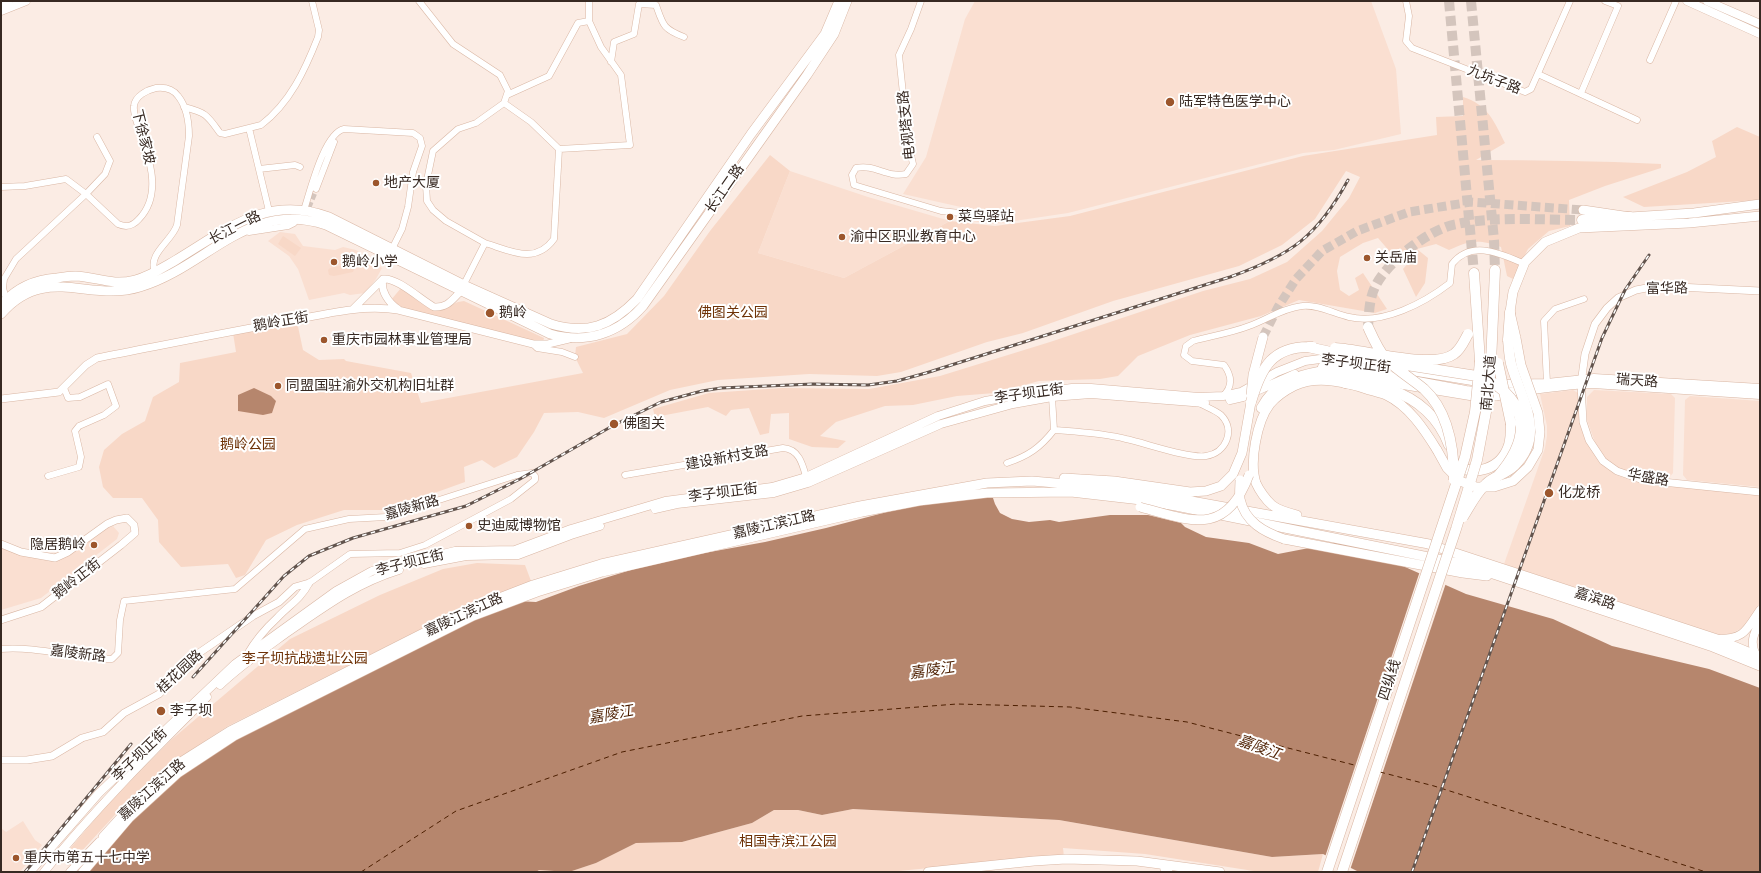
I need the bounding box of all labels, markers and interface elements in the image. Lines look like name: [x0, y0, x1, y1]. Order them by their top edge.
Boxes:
street label: 九坑子路: [1465, 62, 1523, 98]
street label: 电视塔支路: [895, 89, 919, 161]
place label: 陆军特色医学中心: [1179, 94, 1291, 110]
marker: 陆军特色医学中心: [1164, 96, 1176, 108]
street label: 下徐家坡: [128, 108, 158, 166]
street label: 长江二路: [702, 161, 748, 217]
place label: 地产大厦: [384, 175, 440, 191]
marker: 地产大厦: [371, 178, 381, 188]
street label: 长江一路: [206, 208, 264, 248]
place label: 菜鸟驿站: [958, 209, 1014, 225]
marker: 菜鸟驿站: [945, 212, 955, 222]
place label: 渝中区职业教育中心: [850, 229, 976, 245]
marker: 渝中区职业教育中心: [837, 232, 847, 242]
place label: 关岳庙: [1375, 250, 1417, 266]
marker: 关岳庙: [1362, 253, 1372, 263]
place label: 鹅岭小学: [342, 254, 398, 270]
marker: 鹅岭小学: [329, 257, 339, 267]
street label: 富华路: [1646, 280, 1688, 298]
place label: 鹅岭: [499, 305, 527, 321]
park label: 佛图关公园: [698, 305, 768, 321]
marker: 鹅岭: [484, 307, 496, 319]
street label: 鹅岭正街: [252, 309, 310, 335]
place label: 重庆市园林事业管理局: [332, 332, 472, 348]
marker: 重庆市园林事业管理局: [319, 335, 329, 345]
street label: 李子坝正街: [1320, 351, 1392, 377]
street label: 南北大道: [1478, 354, 1500, 412]
street label: 瑞天路: [1615, 371, 1659, 391]
place label: 同盟国驻渝外交机构旧址群: [286, 378, 454, 394]
marker: 同盟国驻渝外交机构旧址群: [273, 381, 283, 391]
street label: 李子坝正街: [993, 381, 1065, 407]
place label: 佛图关: [623, 416, 665, 432]
marker: 佛图关: [608, 418, 620, 430]
park label: 鹅岭公园: [220, 437, 276, 453]
street label: 建设新村支路: [684, 442, 770, 474]
street label: 华盛路: [1626, 466, 1670, 490]
street label: 李子坝正街: [687, 480, 759, 506]
place label: 化龙桥: [1558, 485, 1600, 501]
marker: 化龙桥: [1543, 487, 1555, 499]
street label: 嘉陵新路: [383, 492, 441, 524]
street label: 嘉陵江滨江路: [731, 507, 817, 543]
place label: 史迪威博物馆: [477, 518, 561, 534]
marker: 史迪威博物馆: [464, 521, 474, 531]
place label: 隐居鹅岭: [30, 537, 86, 553]
marker: 隐居鹅岭: [89, 540, 99, 550]
street label: 李子坝正街: [374, 546, 446, 580]
street label: 鹅岭正街: [50, 555, 104, 603]
street label: 嘉滨路: [1572, 585, 1618, 613]
street label: 嘉陵江滨江路: [422, 590, 506, 640]
street label: 嘉陵新路: [49, 642, 107, 666]
street label: 桂花园路: [154, 647, 206, 697]
park label: 李子坝抗战遗址公园: [242, 651, 368, 667]
street label: 四纵线: [1376, 657, 1404, 703]
water label: 嘉陵江: [908, 659, 956, 683]
water label: 嘉陵江: [587, 702, 635, 728]
place label: 李子坝: [170, 703, 212, 719]
marker: 李子坝: [155, 705, 167, 717]
street label: 李子坝正街: [109, 725, 171, 785]
water label: 嘉陵江: [1235, 732, 1283, 764]
street label: 嘉陵江滨江路: [115, 756, 189, 824]
park label: 相国寺滨江公园: [739, 834, 837, 850]
place label: 重庆市第五十七中学: [24, 850, 150, 866]
marker: 重庆市第五十七中学: [11, 853, 21, 863]

